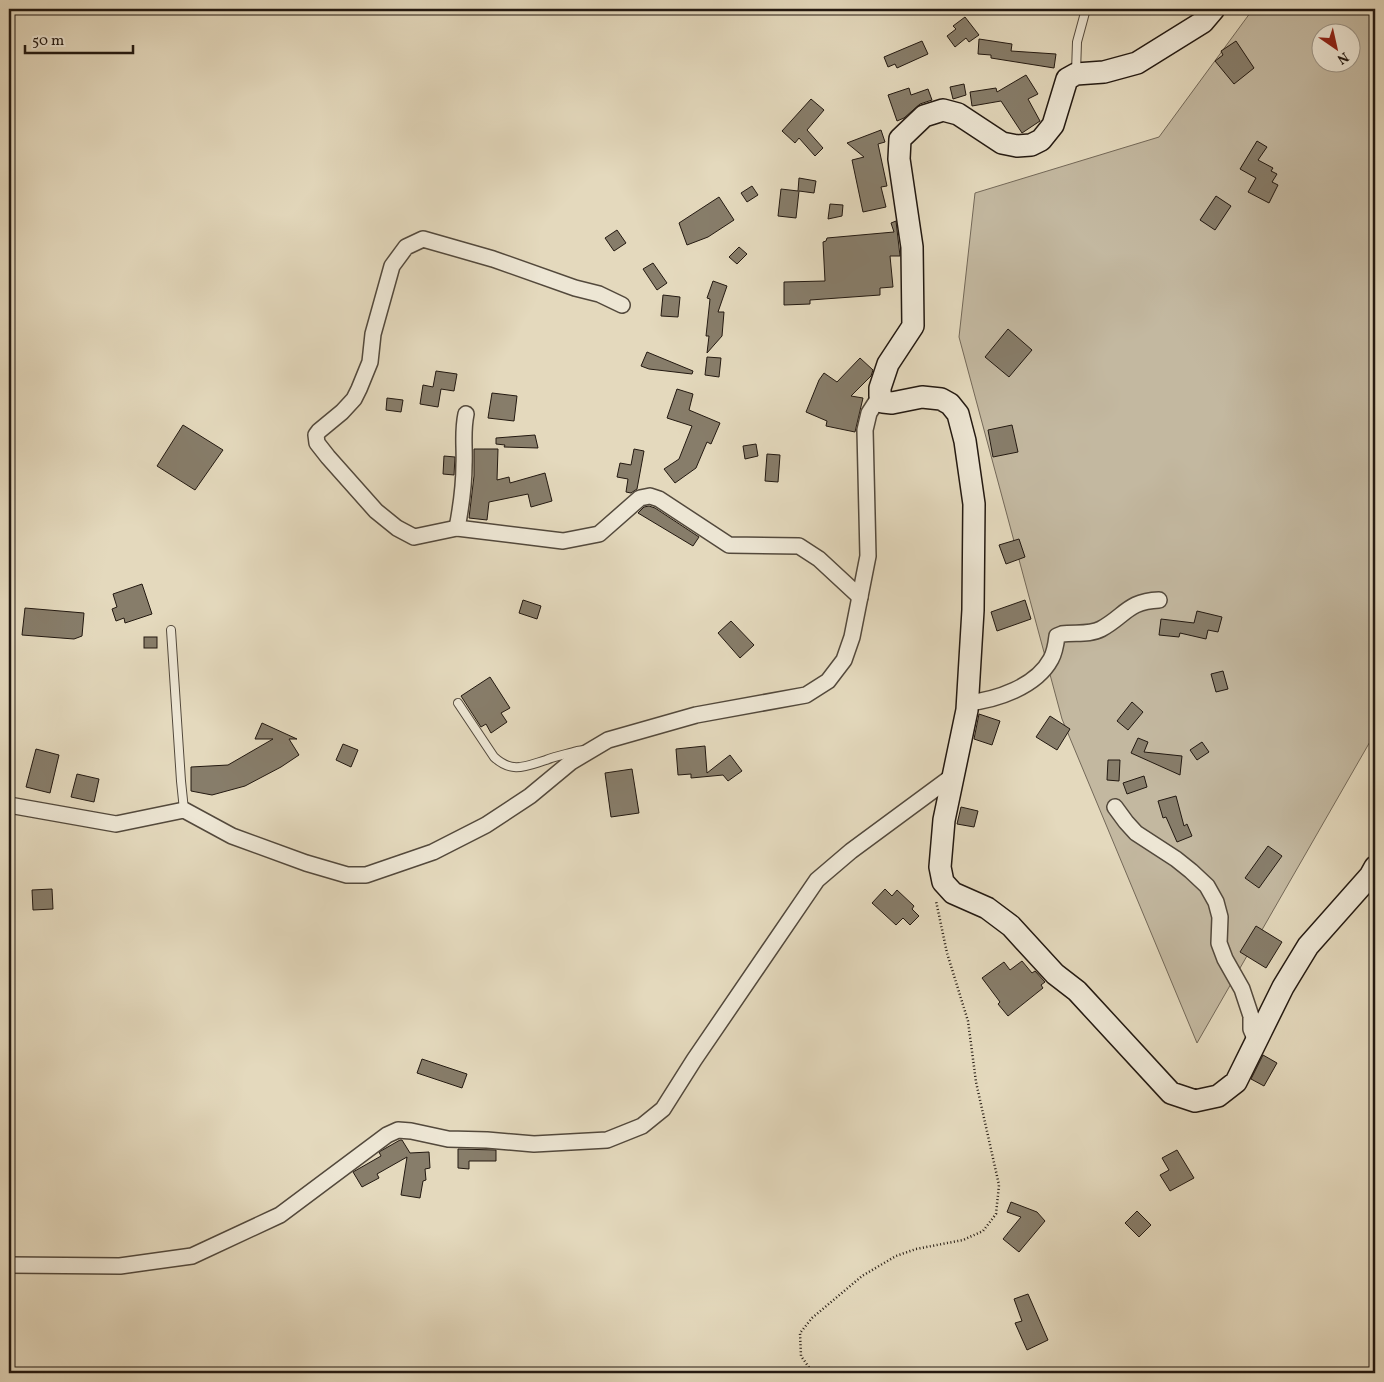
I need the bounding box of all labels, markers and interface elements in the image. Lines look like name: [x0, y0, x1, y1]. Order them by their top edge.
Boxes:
scale bar: [25, 22, 132, 54]
north arrow: [1312, 22, 1362, 72]
text: 50 m: [32, 31, 64, 52]
text: N: [1333, 47, 1352, 68]

